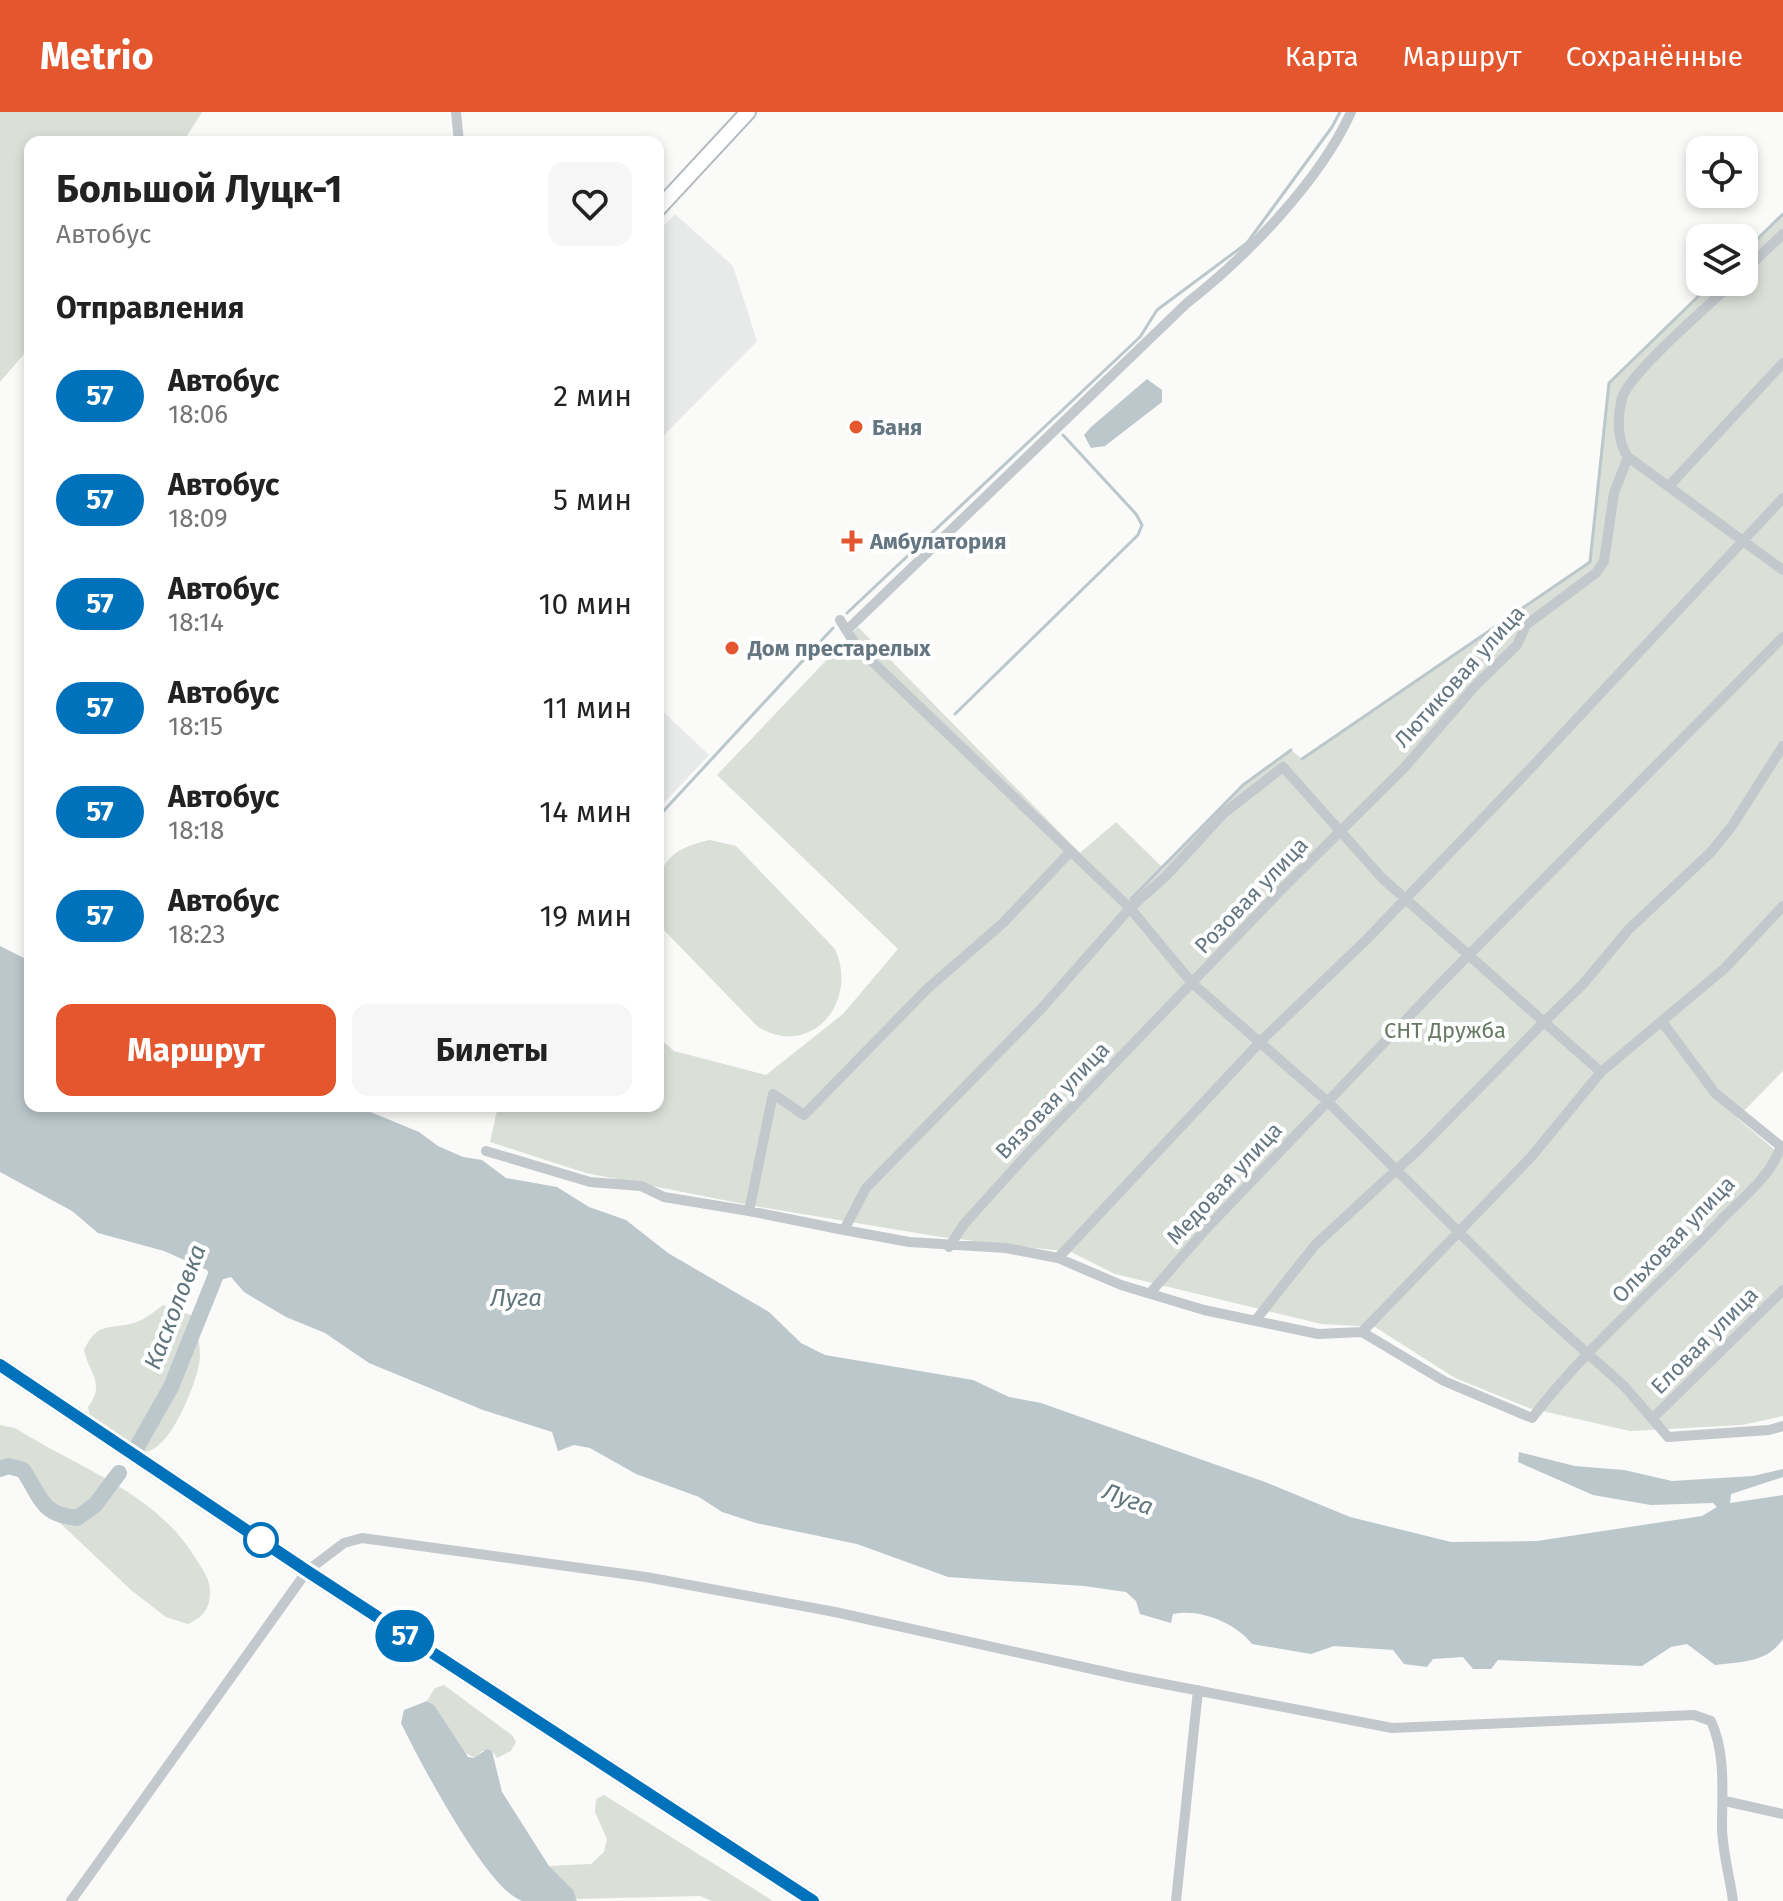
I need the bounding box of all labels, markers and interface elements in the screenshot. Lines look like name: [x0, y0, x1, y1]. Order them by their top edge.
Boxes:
text: Metrio: [40, 33, 154, 79]
text: Карта: [1285, 40, 1359, 73]
text: Маршрут: [1403, 40, 1522, 73]
text: Сохранённые: [1566, 40, 1743, 73]
map controls: [1686, 136, 1758, 296]
button: locate: [1686, 136, 1758, 208]
button: heart: [548, 162, 632, 246]
text: Большой Луцк-1: [56, 166, 342, 212]
text: Автобус: [56, 219, 151, 250]
button: layers: [1686, 224, 1758, 296]
text: Отправления: [56, 290, 245, 326]
text: Автобус: [168, 363, 279, 399]
text: 2 мин: [553, 378, 632, 414]
text: 57: [86, 379, 114, 412]
text: 18:06: [168, 399, 228, 430]
place label: Баня: [872, 414, 922, 441]
marker: Баня: [847, 418, 865, 436]
text: Автобус: [168, 467, 279, 503]
text: 5 мин: [553, 482, 632, 518]
text: 57: [86, 483, 114, 516]
text: 18:09: [168, 503, 228, 534]
place label: Амбулатория: [869, 528, 1006, 555]
marker: Амбулатория: [841, 530, 863, 552]
text: Автобус: [168, 571, 279, 607]
text: 10 мин: [538, 586, 632, 622]
text: 57: [86, 587, 114, 620]
street label: Лютиковая улица: [1389, 600, 1530, 753]
text: 18:14: [168, 607, 224, 638]
place label: Дом престарелых: [747, 635, 931, 662]
marker: Дом престарелых: [723, 639, 741, 657]
text: Автобус: [168, 675, 279, 711]
text: 11 мин: [543, 690, 632, 726]
text: 57: [86, 691, 114, 724]
text: 18:15: [168, 711, 223, 742]
text: Автобус: [168, 779, 279, 815]
text: 14 мин: [539, 794, 632, 830]
text: 57: [86, 795, 114, 828]
text: 18:18: [168, 815, 224, 846]
street label: Розовая улица: [1189, 831, 1314, 959]
text: Автобус: [168, 883, 279, 919]
text: 19 мин: [539, 898, 632, 934]
text: 57: [86, 899, 114, 932]
text: 18:23: [168, 919, 226, 950]
button: Маршрут: [56, 1004, 336, 1096]
button: Билеты: [352, 1004, 632, 1096]
park label: СНТ Дружба: [1384, 1017, 1506, 1044]
street label: Вязовая улица: [990, 1036, 1115, 1165]
street label: Медовая улица: [1161, 1117, 1288, 1250]
street label: Ольховая улица: [1606, 1170, 1741, 1308]
water label: Касколовка: [138, 1240, 212, 1374]
street label: Еловая улица: [1645, 1281, 1764, 1400]
water label: Луга: [489, 1284, 542, 1312]
water label: Луга: [1098, 1477, 1157, 1521]
unlabelled marker: [244, 1523, 278, 1557]
line badge: 57: [369, 1610, 441, 1662]
text: 57: [391, 1619, 419, 1652]

